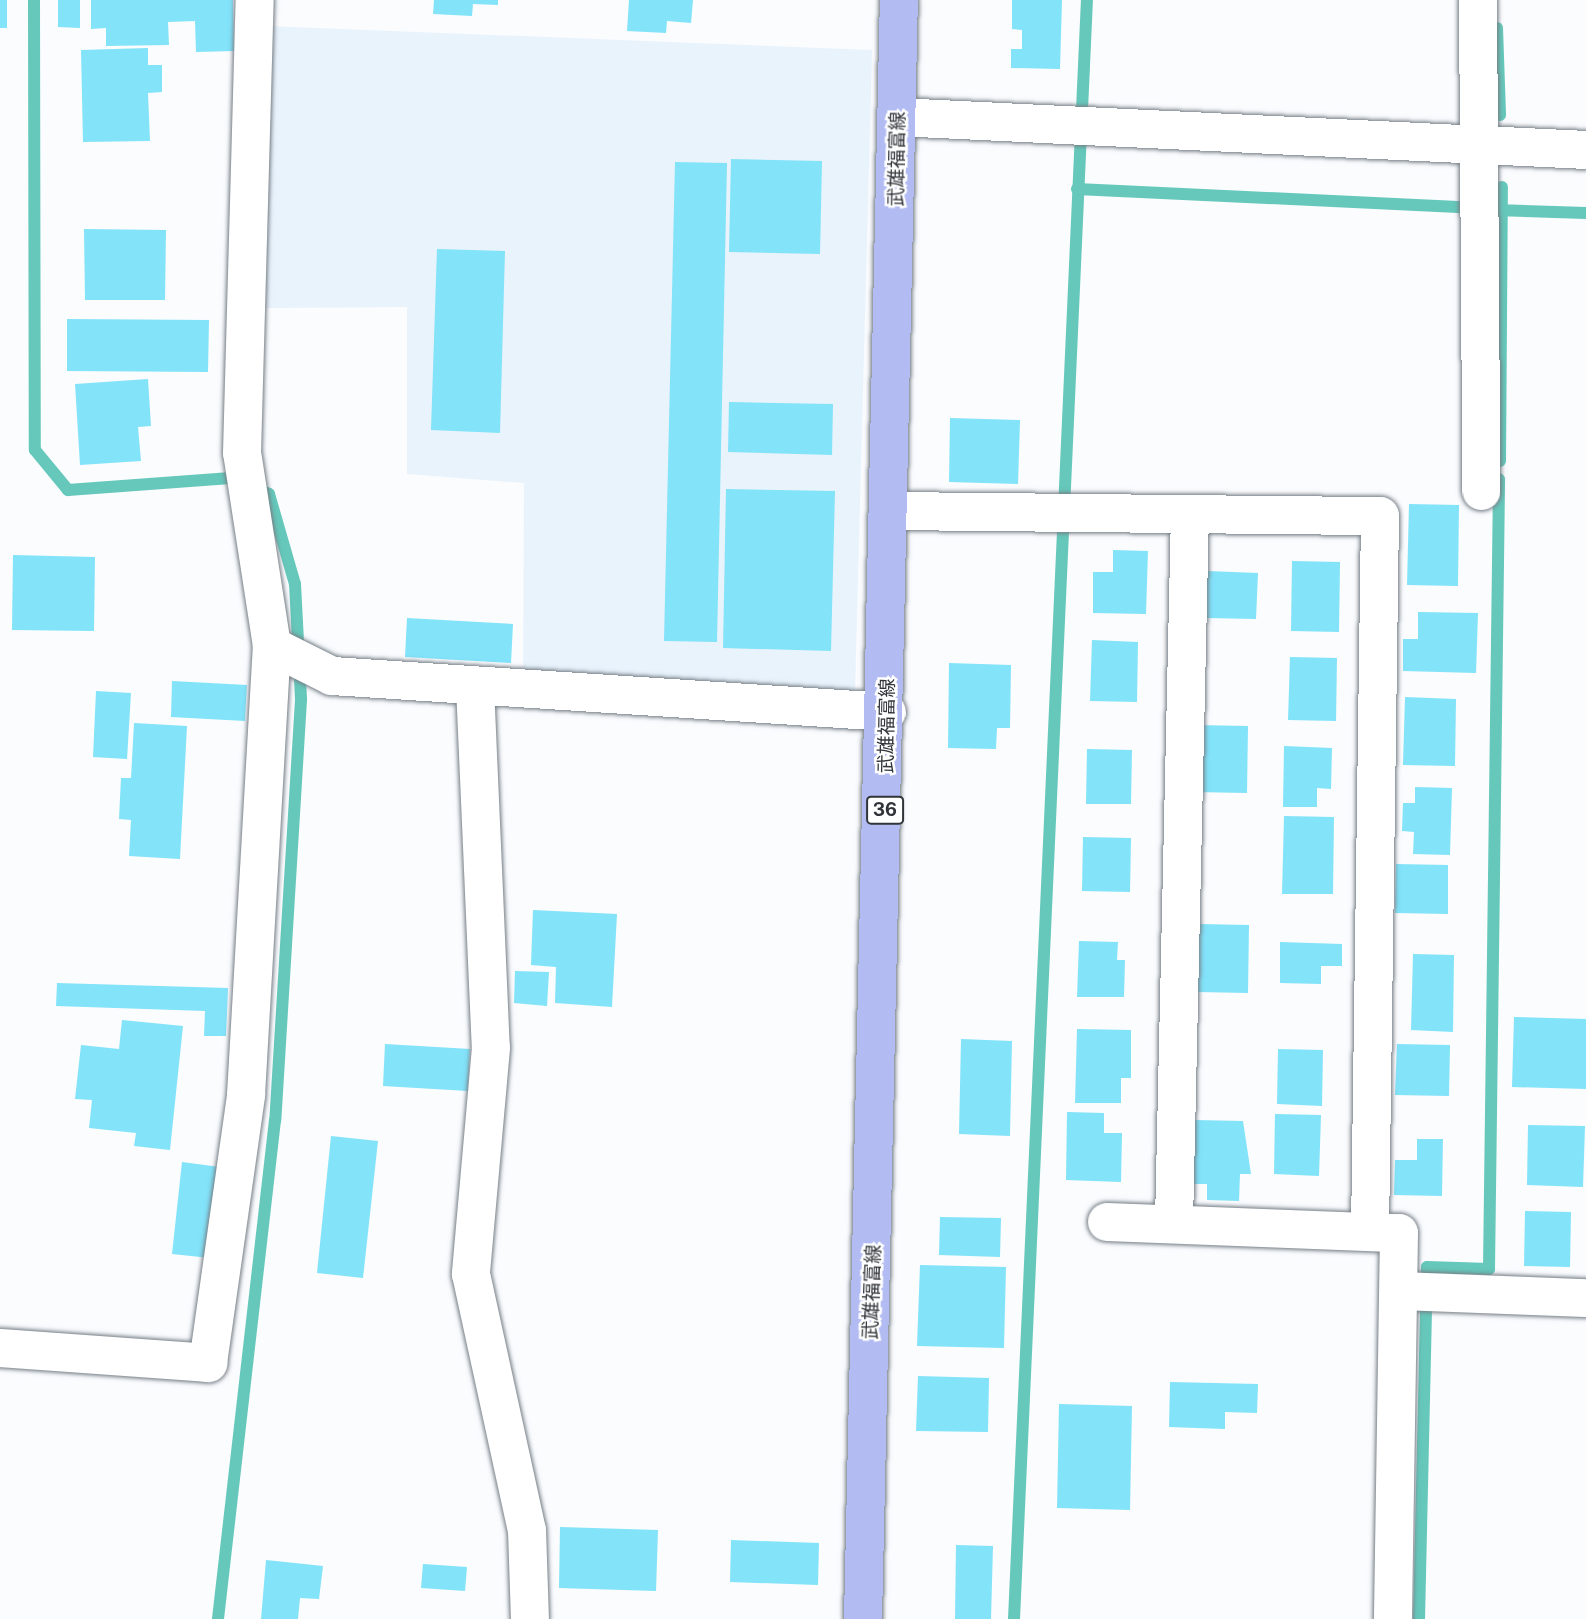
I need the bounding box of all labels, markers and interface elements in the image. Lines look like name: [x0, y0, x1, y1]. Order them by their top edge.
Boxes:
street label: 武雄福富線: [885, 111, 909, 207]
street label: 武雄福富線: [875, 678, 899, 774]
road number: 36: [866, 796, 904, 824]
street label: 武雄福富線: [859, 1244, 885, 1340]

